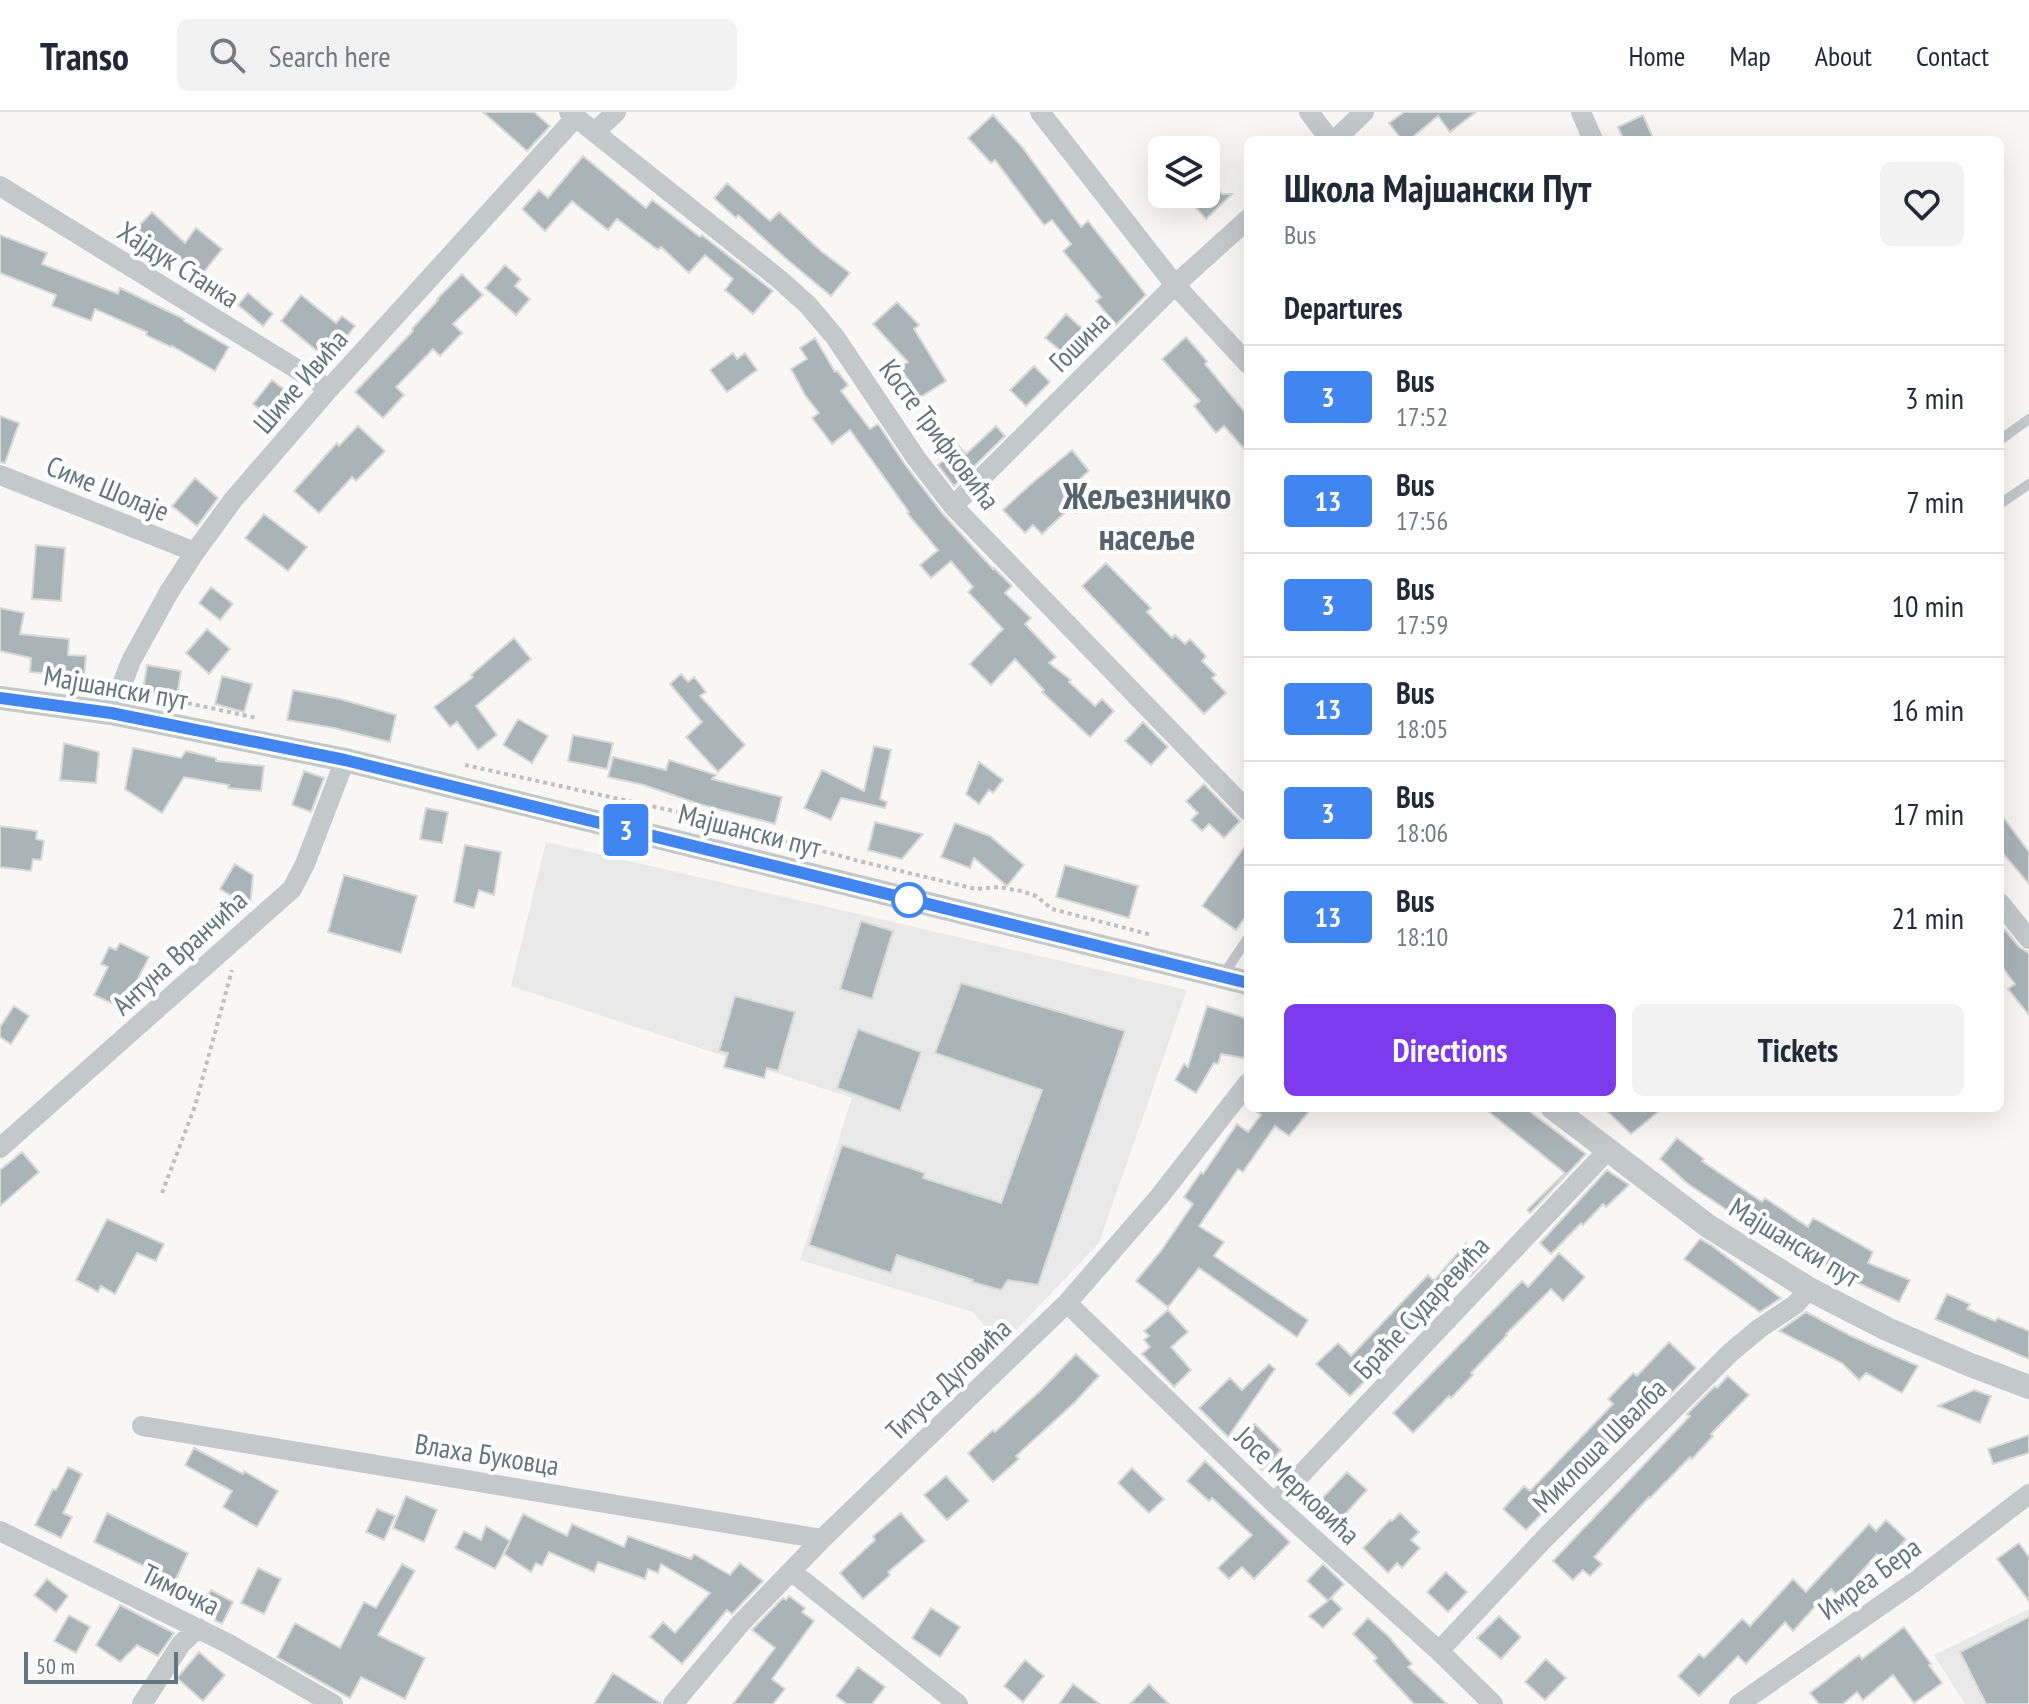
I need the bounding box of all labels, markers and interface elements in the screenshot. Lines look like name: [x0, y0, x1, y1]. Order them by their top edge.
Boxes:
search box: [177, 19, 737, 91]
text: Transo: [40, 31, 129, 80]
icon: search: [205, 33, 249, 77]
text: Search here: [269, 36, 391, 75]
text: Home: [1629, 37, 1685, 74]
text: Map: [1729, 37, 1771, 74]
text: About: [1815, 37, 1872, 74]
text: Contact: [1916, 37, 1989, 74]
map controls: [1148, 136, 1220, 208]
button: layers: [1148, 136, 1220, 208]
button: heart: [1880, 162, 1964, 246]
text: Школа Мајшански Пут: [1284, 163, 1591, 212]
street label: Хајдук Станка: [111, 212, 247, 316]
text: Bus: [1284, 218, 1316, 251]
text: Departures: [1284, 288, 1402, 327]
street label: Гошина: [1041, 303, 1117, 379]
street label: Шиме Ивића: [245, 321, 355, 441]
street label: Косте Трифковића: [871, 351, 1009, 517]
text: Bus: [1396, 361, 1435, 400]
text: 3: [1321, 378, 1335, 415]
text: 3 min: [1905, 378, 1964, 417]
text: 17:52: [1396, 400, 1448, 433]
street label: Симе Шолаје: [41, 447, 175, 529]
text: Bus: [1396, 465, 1435, 504]
district label: Жељезничко насеље: [1062, 472, 1231, 560]
text: 13: [1315, 482, 1341, 519]
text: 7 min: [1906, 482, 1964, 521]
text: 17:56: [1396, 504, 1448, 537]
text: Bus: [1396, 569, 1435, 608]
text: 3: [1321, 586, 1335, 623]
text: 10 min: [1891, 586, 1964, 625]
text: 17:59: [1396, 608, 1448, 641]
street label: Мајшански пут: [41, 656, 191, 718]
text: Bus: [1396, 673, 1435, 712]
text: 13: [1315, 690, 1341, 727]
text: 16 min: [1891, 690, 1964, 729]
text: 18:05: [1396, 712, 1448, 745]
text: Bus: [1396, 777, 1435, 816]
street label: Мајшански пут: [675, 794, 825, 866]
text: 3: [1321, 794, 1335, 831]
text: 17 min: [1893, 794, 1964, 833]
line badge: 3: [600, 804, 652, 856]
text: 3: [619, 811, 633, 848]
text: 18:06: [1396, 816, 1448, 849]
street label: Антуна Вранчића: [103, 881, 255, 1023]
text: Bus: [1396, 881, 1435, 920]
unlabelled marker: [892, 883, 926, 917]
text: 13: [1315, 898, 1341, 935]
text: 21 min: [1891, 898, 1964, 937]
text: 18:10: [1396, 920, 1448, 953]
button: Directions: [1284, 1004, 1616, 1096]
button: Tickets: [1632, 1004, 1964, 1096]
street label: Мајшански пут: [1723, 1189, 1867, 1295]
street label: Браће Сударевића: [1345, 1227, 1497, 1387]
street label: Титуса Дуговића: [877, 1310, 1019, 1448]
street label: Миклоша Швалба: [1524, 1370, 1674, 1520]
street label: Јосе Мерковића: [1227, 1417, 1368, 1552]
street label: Влаха Буковца: [412, 1424, 562, 1484]
street label: Имреа Бера: [1810, 1528, 1928, 1628]
street label: Тимочка: [136, 1554, 226, 1624]
scale bar: [24, 1648, 178, 1684]
text: 50 m: [36, 1652, 75, 1680]

